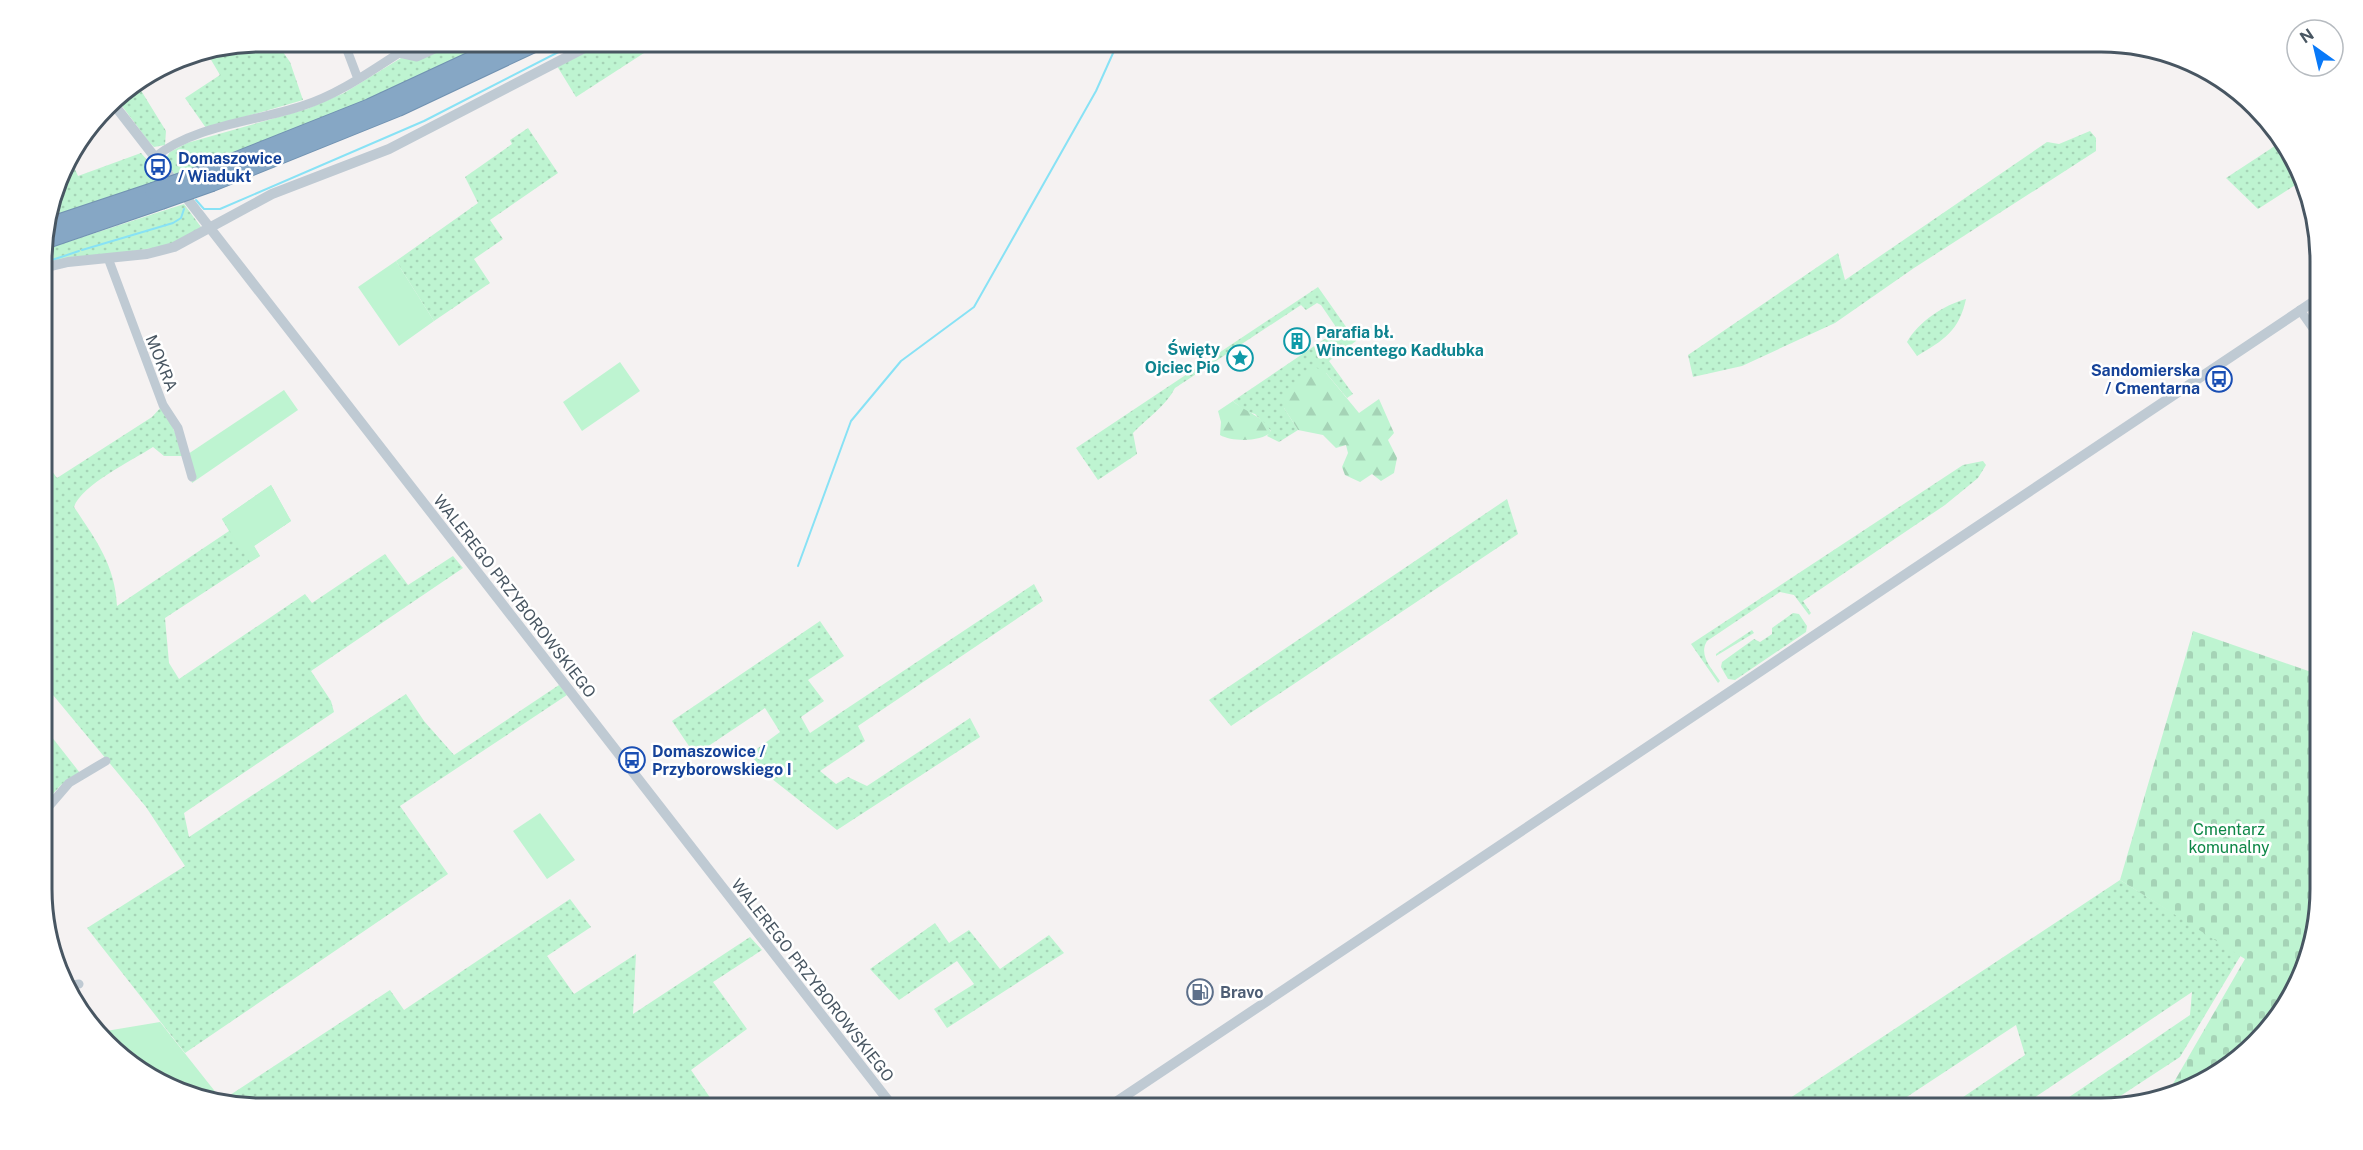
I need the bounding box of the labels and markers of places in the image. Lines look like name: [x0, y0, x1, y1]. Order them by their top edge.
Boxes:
place label: Domaszowice / Wiadukt: [178, 149, 282, 186]
bus stop icon: Domaszowice / Wiadukt: [143, 152, 173, 182]
place label: Parafia bł. Wincentego Kadłubka: [1316, 323, 1484, 360]
building icon: Parafia bł. Wincentego Kadłubka: [1282, 326, 1312, 356]
place label: Święty Ojciec Pio: [1145, 339, 1220, 377]
place icon: Święty Ojciec Pio: [1225, 343, 1255, 373]
place label: Sandomierska / Cmentarna: [2091, 361, 2200, 398]
bus stop icon: Sandomierska / Cmentarna: [2204, 364, 2234, 394]
place label: Domaszowice / Przyborowskiego I: [652, 742, 792, 779]
bus stop icon: Domaszowice / Przyborowskiego I: [617, 745, 647, 775]
fuel station icon: Bravo: [1185, 977, 1215, 1007]
place label: Bravo: [1220, 983, 1263, 1002]

